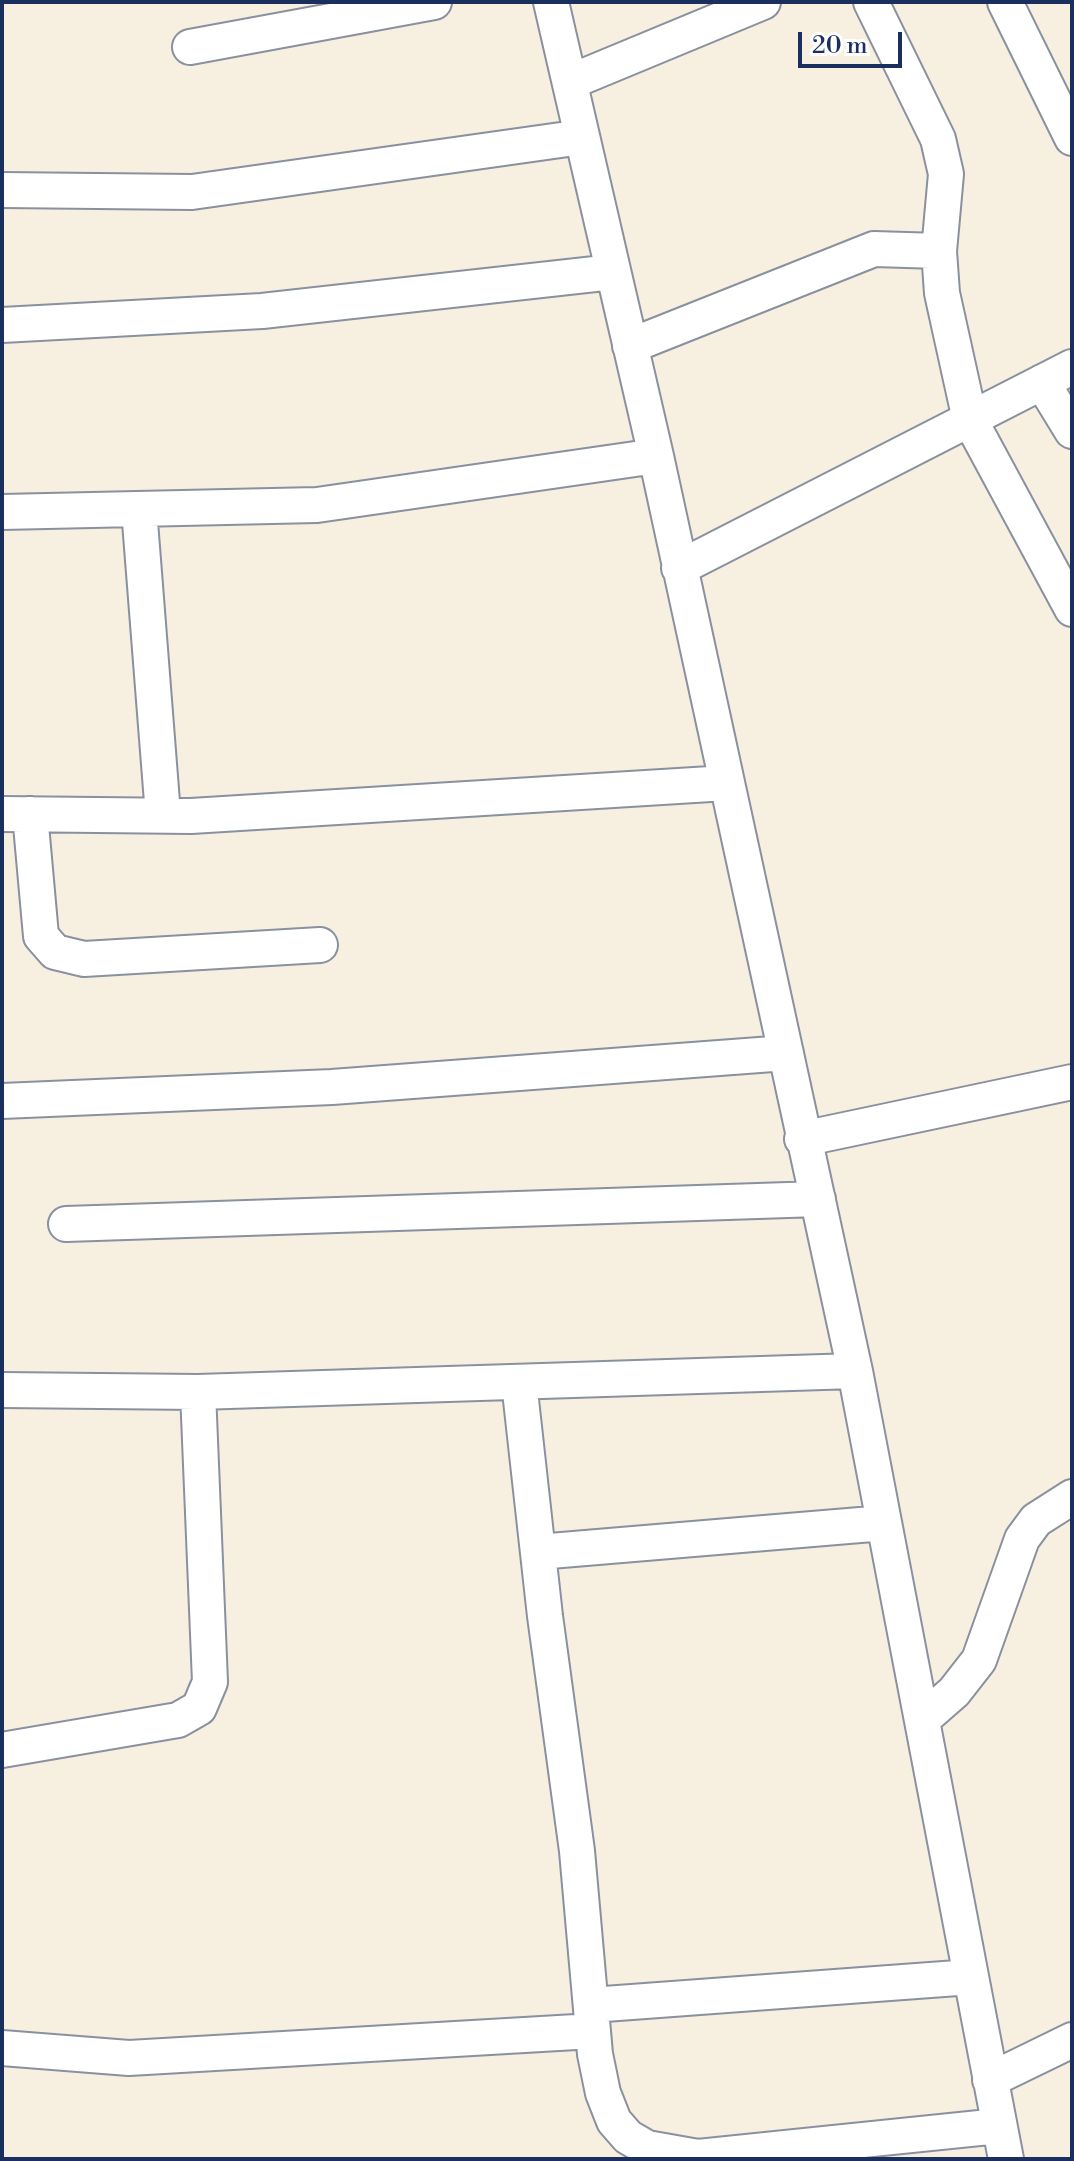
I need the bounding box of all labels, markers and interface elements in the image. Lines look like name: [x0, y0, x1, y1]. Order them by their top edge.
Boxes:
scale bar: [802, 16, 906, 66]
text: 20 m: [812, 31, 868, 61]

